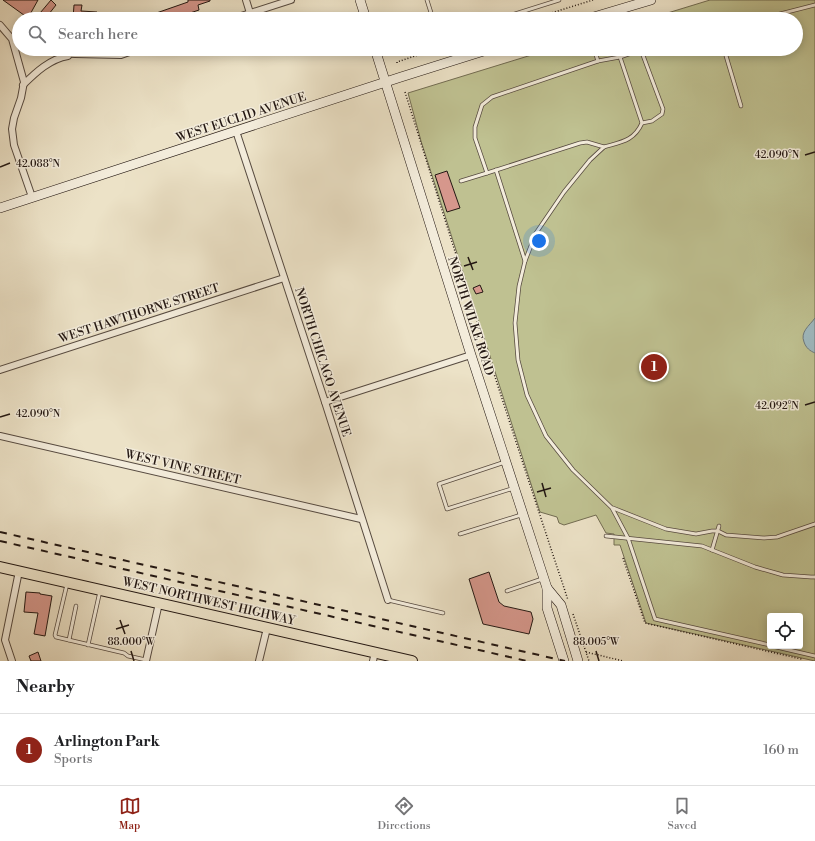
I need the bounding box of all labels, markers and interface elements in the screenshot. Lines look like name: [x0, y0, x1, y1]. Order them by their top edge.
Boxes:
search box: [12, 12, 803, 56]
icon: search: [26, 23, 48, 45]
text: Search here: [58, 25, 138, 44]
street label: WEST EUCLID AVENUE: [173, 89, 308, 146]
text: 42.090°N: [755, 149, 800, 161]
text: 42.088°N: [16, 158, 60, 170]
your location: [529, 231, 549, 251]
street label: NORTH WILKE ROAD: [444, 255, 497, 378]
street label: WEST HAWTHORNE STREET: [56, 280, 222, 347]
street label: NORTH CHICAGO AVENUE: [291, 286, 354, 439]
pin: 1: [641, 352, 667, 382]
text: 42.092°N: [755, 400, 799, 412]
text: 42.090°N: [16, 408, 61, 420]
street label: WEST VINE STREET: [123, 447, 243, 488]
street label: WEST NORTHWEST HIGHWAY: [120, 574, 298, 629]
map controls: [767, 613, 803, 649]
button: locate: [767, 613, 803, 649]
text: 88.000°W: [107, 636, 155, 648]
text: 88.005°W: [573, 636, 620, 648]
text: Nearby: [16, 676, 75, 698]
text: Arlington Park: [54, 732, 160, 751]
text: 1: [26, 742, 32, 758]
text: 160 m: [763, 742, 799, 758]
text: Sports: [54, 751, 93, 767]
tab: Map: [119, 795, 141, 833]
tab: Directions: [378, 795, 431, 833]
tab: Saved: [668, 795, 696, 833]

